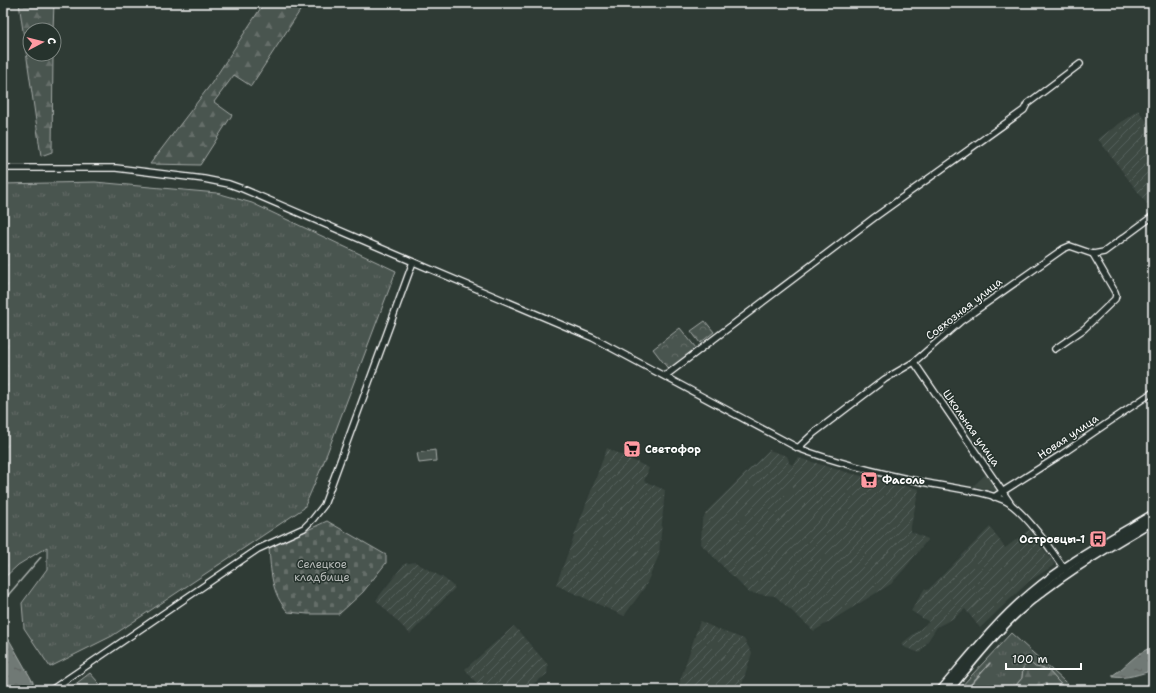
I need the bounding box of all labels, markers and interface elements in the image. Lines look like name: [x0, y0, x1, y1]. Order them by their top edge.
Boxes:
north arrow: [22, 22, 62, 62]
text: С: [44, 37, 59, 45]
street label: Совхозная улица: [923, 274, 1005, 344]
street label: Школьная улица: [939, 387, 1003, 470]
street label: Новая улица: [1035, 411, 1101, 463]
supermarket icon: Светофор: [622, 439, 642, 459]
place label: Светофор: [645, 442, 701, 457]
supermarket icon: Фасоль: [859, 470, 879, 490]
place label: Фасоль: [882, 473, 925, 488]
bus stop icon: Островцы-1: [1088, 529, 1108, 549]
place label: Островцы-1: [1019, 532, 1085, 547]
park label: Селецкое кладбище: [294, 557, 350, 585]
scale bar: [1006, 645, 1081, 671]
text: 100 m: [1012, 651, 1048, 667]

